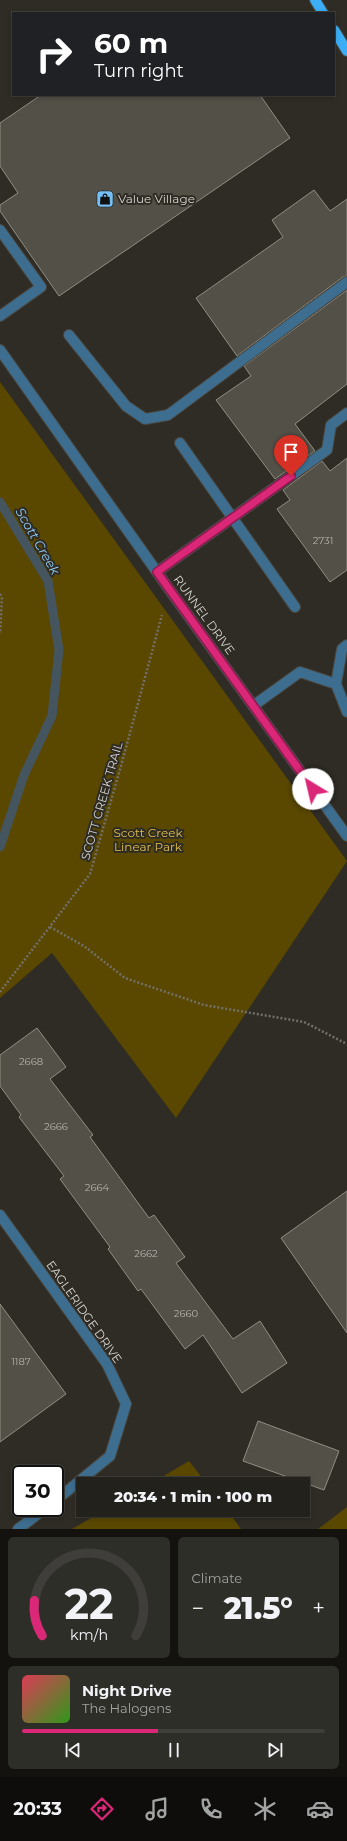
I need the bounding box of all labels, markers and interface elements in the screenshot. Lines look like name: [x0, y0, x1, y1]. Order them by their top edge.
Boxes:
text: 60 m: [94, 26, 168, 60]
icon: right: [28, 28, 80, 80]
text: Turn right: [94, 60, 184, 82]
shop icon: Value Village: [95, 189, 115, 209]
place label: Value Village: [118, 191, 195, 206]
pin: [274, 435, 308, 476]
icon: arrive: [280, 441, 302, 463]
water label: Scott Creek: [12, 505, 64, 579]
house number: 2731: [313, 534, 333, 547]
street label: RUNNEL DRIVE: [171, 572, 238, 657]
street label: SCOTT CREEK TRAIL: [77, 740, 126, 862]
position arrow: [292, 768, 334, 810]
park label: Scott Creek Linear Park: [113, 825, 183, 854]
house number: 2668: [19, 1055, 43, 1068]
house number: 2666: [44, 1120, 68, 1133]
house number: 2664: [85, 1181, 110, 1194]
house number: 2662: [134, 1247, 158, 1260]
street label: EAGLERIDGE DRIVE: [43, 1258, 125, 1366]
house number: 2660: [174, 1307, 199, 1320]
house number: 1187: [11, 1355, 31, 1368]
speed limit sign: 30: [12, 1465, 64, 1517]
text: 20:34 · 1 min · 100 m: [114, 1487, 272, 1506]
text: Climate: [192, 1570, 242, 1586]
text: 22: [64, 1578, 113, 1628]
text: 21.5°: [224, 1590, 293, 1627]
text: −: [192, 1595, 204, 1622]
text: +: [312, 1595, 325, 1622]
text: km/h: [70, 1625, 108, 1643]
text: Night Drive: [82, 1681, 172, 1700]
text: The Halogens: [82, 1700, 171, 1716]
icon: previous: [62, 1739, 84, 1761]
icon: pause: [163, 1739, 185, 1761]
icon: next: [264, 1739, 286, 1761]
icon: directions: [88, 1795, 116, 1823]
icon: music: [143, 1795, 171, 1823]
icon: phone: [197, 1795, 225, 1823]
icon: climate: [251, 1795, 279, 1823]
icon: car: [306, 1795, 334, 1823]
text: 20:33: [13, 1798, 62, 1820]

